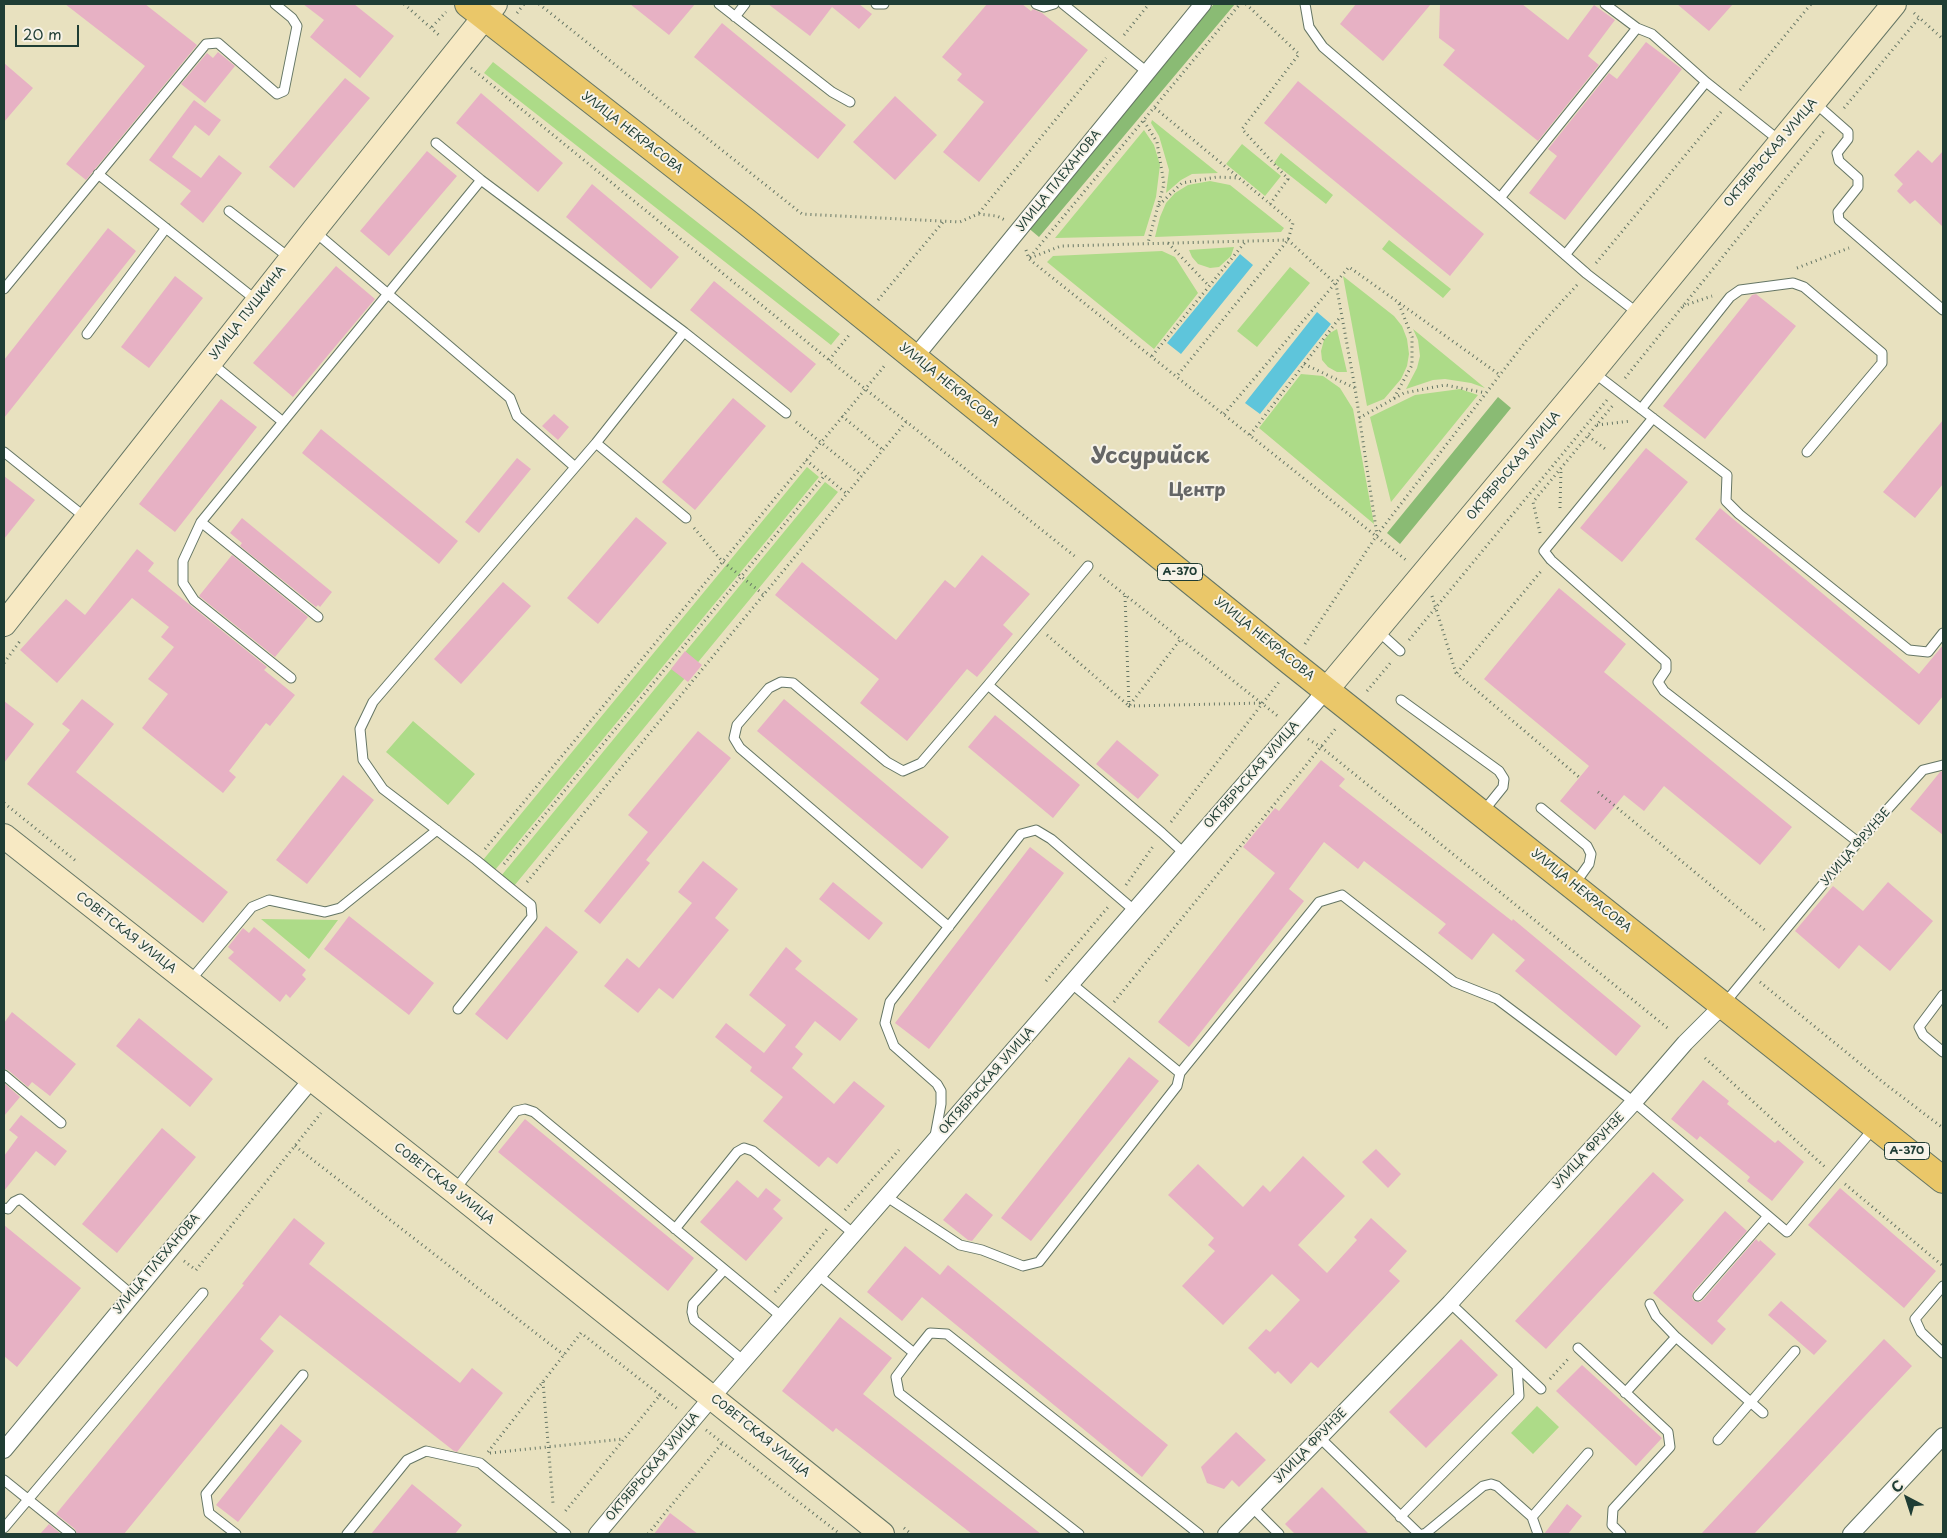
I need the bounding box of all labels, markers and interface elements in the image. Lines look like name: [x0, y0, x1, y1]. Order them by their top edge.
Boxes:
scale bar: [18, 15, 81, 47]
text: 20 m: [23, 22, 62, 45]
street label: УЛИЦА НЕКРАСОВА: [579, 89, 685, 177]
street label: ОКТЯБРЬСКАЯ УЛИЦА: [1721, 96, 1821, 210]
street label: УЛИЦА ПЛЕХАНОВА: [1014, 127, 1104, 235]
street label: УЛИЦА ПУШКИНА: [207, 263, 289, 363]
street label: УЛИЦА НЕКРАСОВА: [896, 340, 1002, 430]
street label: ОКТЯБРЬСКАЯ УЛИЦА: [1464, 409, 1564, 523]
district label: Уссурийск: [1091, 444, 1209, 470]
district label: Центр: [1169, 480, 1225, 502]
road number: А-370: [1158, 564, 1202, 580]
street label: УЛИЦА НЕКРАСОВА: [1211, 594, 1317, 684]
street label: ОКТЯБРЬСКАЯ УЛИЦА: [1201, 718, 1303, 832]
street label: УЛИЦА ФРУНЗЕ: [1818, 805, 1894, 889]
street label: УЛИЦА НЕКРАСОВА: [1528, 846, 1634, 936]
street label: СОВЕТСКАЯ УЛИЦА: [73, 889, 179, 977]
street label: ОКТЯБРЬСКАЯ УЛИЦА: [936, 1024, 1038, 1138]
street label: УЛИЦА ФРУНЗЕ: [1550, 1110, 1628, 1192]
street label: СОВЕТСКАЯ УЛИЦА: [391, 1140, 497, 1228]
road number: А-370: [1884, 1142, 1930, 1160]
street label: УЛИЦА ПЛЕХАНОВА: [111, 1211, 203, 1317]
street label: СОВЕТСКАЯ УЛИЦА: [707, 1392, 813, 1480]
street label: УЛИЦА ФРУНЗЕ: [1272, 1406, 1350, 1486]
street label: ОКТЯБРЬСКАЯ УЛИЦА: [603, 1410, 703, 1524]
north arrow: [1882, 1473, 1932, 1523]
text: С: [1886, 1475, 1908, 1498]

